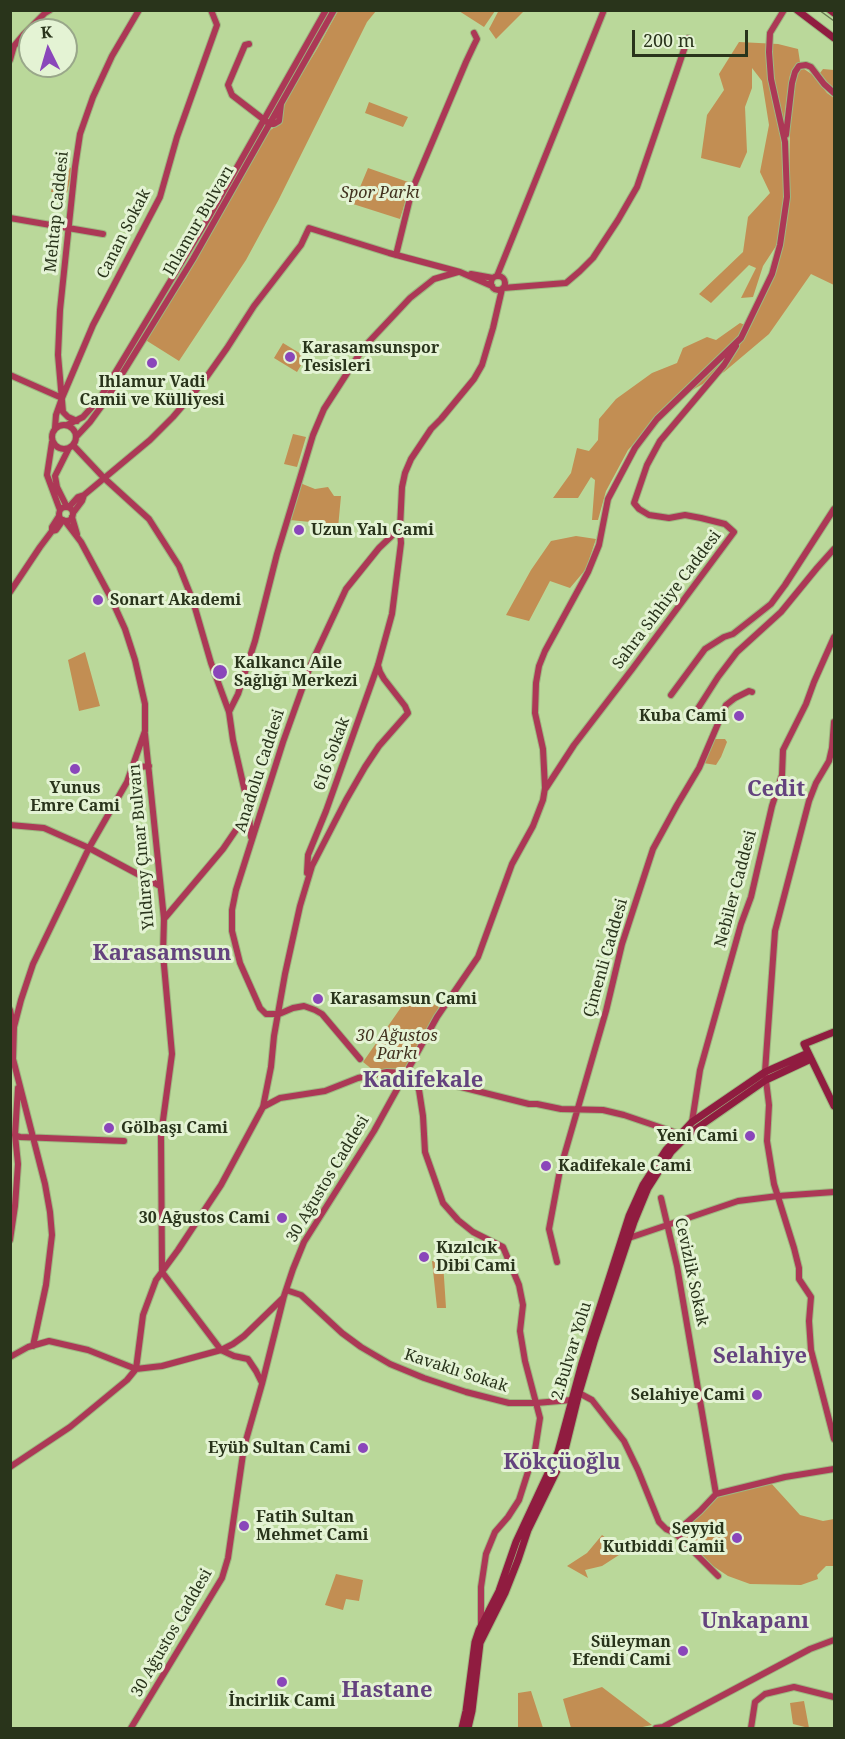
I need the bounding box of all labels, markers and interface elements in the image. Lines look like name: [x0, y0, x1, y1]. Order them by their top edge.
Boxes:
north arrow: [18, 18, 78, 78]
scale bar: [635, 18, 750, 56]
text: K: [40, 21, 53, 44]
text: 200 m: [643, 28, 695, 52]
street label: Mehtap Caddesi: [41, 150, 73, 274]
street label: Ihlamur Bulvarı: [160, 163, 238, 279]
park label: Spor Parkı: [340, 183, 420, 203]
street label: Canan Sokak: [93, 186, 155, 282]
place label: Karasamsunspor Tesisleri: [302, 338, 439, 376]
marker: Karasamsunspor Tesisleri: [283, 350, 297, 364]
marker: Ihlamur Vadi Camii ve Külliyesi: [145, 356, 159, 370]
place label: Ihlamur Vadi Camii ve Külliyesi: [79, 372, 225, 410]
place label: Uzun Yalı Cami: [311, 520, 434, 540]
marker: Uzun Yalı Cami: [292, 523, 306, 537]
street label: Sahra Sıhhiye Caddesi: [609, 527, 725, 673]
place label: Sonart Akademi: [110, 590, 241, 610]
marker: Sonart Akademi: [91, 593, 105, 607]
place label: Kalkancı Aile Sağlığı Merkezi: [234, 653, 358, 691]
marker: Kalkancı Aile Sağlığı Merkezi: [211, 663, 229, 681]
place label: Kuba Cami: [639, 706, 727, 726]
street label: Anadolu Caddesi: [231, 707, 289, 835]
marker: Kuba Cami: [732, 709, 746, 723]
street label: 616 Sokak: [310, 715, 354, 793]
marker: Yunus Emre Cami: [68, 762, 82, 776]
street label: Yıldıray Çınar Bulvarı: [125, 763, 159, 931]
district label: Cedit: [747, 777, 805, 803]
place label: Yunus Emre Cami: [30, 778, 120, 816]
street label: Nebiler Caddesi: [711, 828, 761, 950]
street label: Çimenli Caddesi: [580, 896, 632, 1020]
district label: Karasamsun: [92, 941, 232, 967]
place label: Karasamsun Cami: [330, 989, 477, 1009]
marker: Karasamsun Cami: [311, 992, 325, 1006]
park label: 30 Ağustos Parkı: [356, 1026, 438, 1064]
district label: Kadifekale: [363, 1068, 483, 1094]
street label: 30 Ağustos Caddesi: [283, 1112, 373, 1246]
place label: Gölbaşı Cami: [121, 1118, 228, 1138]
marker: Gölbaşı Cami: [102, 1121, 116, 1135]
place label: Yeni Cami: [657, 1126, 738, 1146]
marker: Yeni Cami: [743, 1129, 757, 1143]
place label: Kadifekale Cami: [558, 1156, 691, 1176]
marker: Kadifekale Cami: [539, 1159, 553, 1173]
place label: 30 Ağustos Cami: [139, 1208, 270, 1228]
marker: 30 Ağustos Cami: [275, 1211, 289, 1225]
street label: Cevizlik Sokak: [670, 1216, 712, 1328]
place label: Kızılcık Dibi Cami: [436, 1238, 516, 1276]
marker: Kızılcık Dibi Cami: [417, 1250, 431, 1264]
street label: 2.Bulvar Yolu: [548, 1300, 596, 1402]
district label: Selahiye: [713, 1344, 807, 1370]
street label: Kavaklı Sokak: [402, 1345, 510, 1397]
place label: Selahiye Cami: [631, 1385, 745, 1405]
marker: Selahiye Cami: [750, 1388, 764, 1402]
place label: Eyüb Sultan Cami: [208, 1438, 351, 1458]
marker: Eyüb Sultan Cami: [356, 1441, 370, 1455]
district label: Kökçüoğlu: [503, 1450, 621, 1476]
place label: Fatih Sultan Mehmet Cami: [256, 1507, 368, 1545]
marker: Fatih Sultan Mehmet Cami: [237, 1519, 251, 1533]
place label: Seyyid Kutbiddi Camii: [603, 1519, 725, 1557]
marker: Seyyid Kutbiddi Camii: [730, 1531, 744, 1545]
street label: 30 Ağustos Caddesi: [128, 1566, 216, 1700]
district label: Unkapanı: [701, 1609, 809, 1635]
place label: Süleyman Efendi Cami: [572, 1632, 671, 1670]
marker: Süleyman Efendi Cami: [676, 1644, 690, 1658]
marker: İncirlik Cami: [275, 1675, 289, 1689]
district label: Hastane: [341, 1678, 433, 1704]
place label: İncirlik Cami: [229, 1691, 335, 1711]

